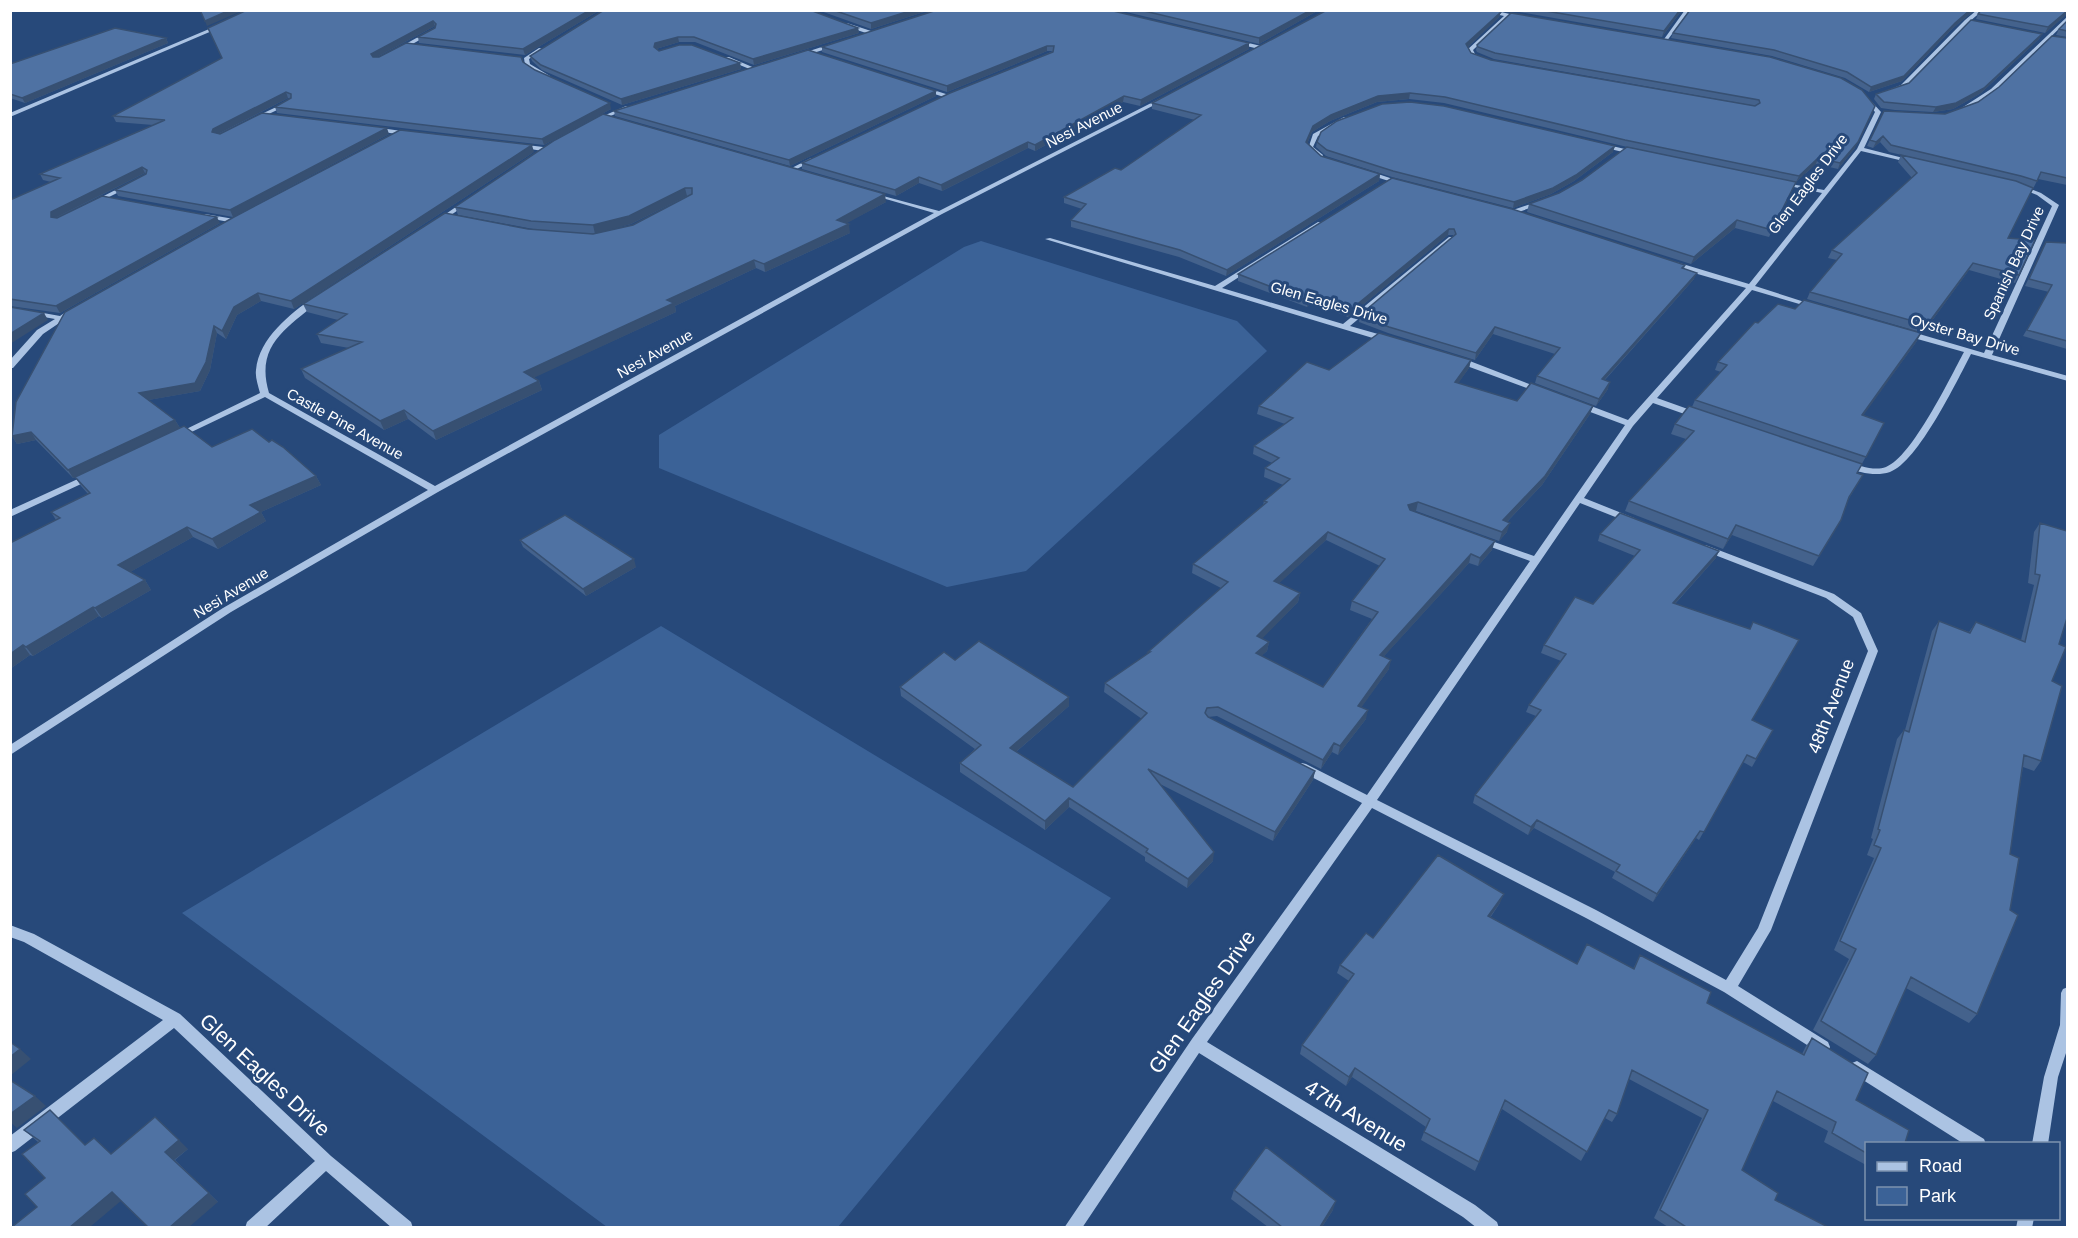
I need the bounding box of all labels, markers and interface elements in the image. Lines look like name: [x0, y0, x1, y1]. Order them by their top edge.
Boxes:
street label: Nesi Avenue: [1043, 98, 1125, 151]
street label: Glen Eagles Drive: [1764, 130, 1851, 237]
street label: Spanish Bay Drive: [1980, 203, 2047, 322]
street label: Glen Eagles Drive: [1269, 278, 1390, 327]
street label: Oyster Bay Drive: [1908, 311, 2022, 358]
street label: Nesi Avenue: [614, 326, 696, 381]
street label: Castle Pine Avenue: [284, 384, 407, 463]
street label: Nesi Avenue: [190, 564, 271, 621]
street label: 48th Avenue: [1804, 656, 1858, 756]
street label: Glen Eagles Drive: [1144, 926, 1260, 1078]
street label: Glen Eagles Drive: [196, 1009, 335, 1141]
street label: 47th Avenue: [1301, 1075, 1412, 1156]
legend: [1865, 1142, 2060, 1220]
text: Road: [1919, 1156, 1962, 1176]
text: Park: [1919, 1186, 1957, 1206]

